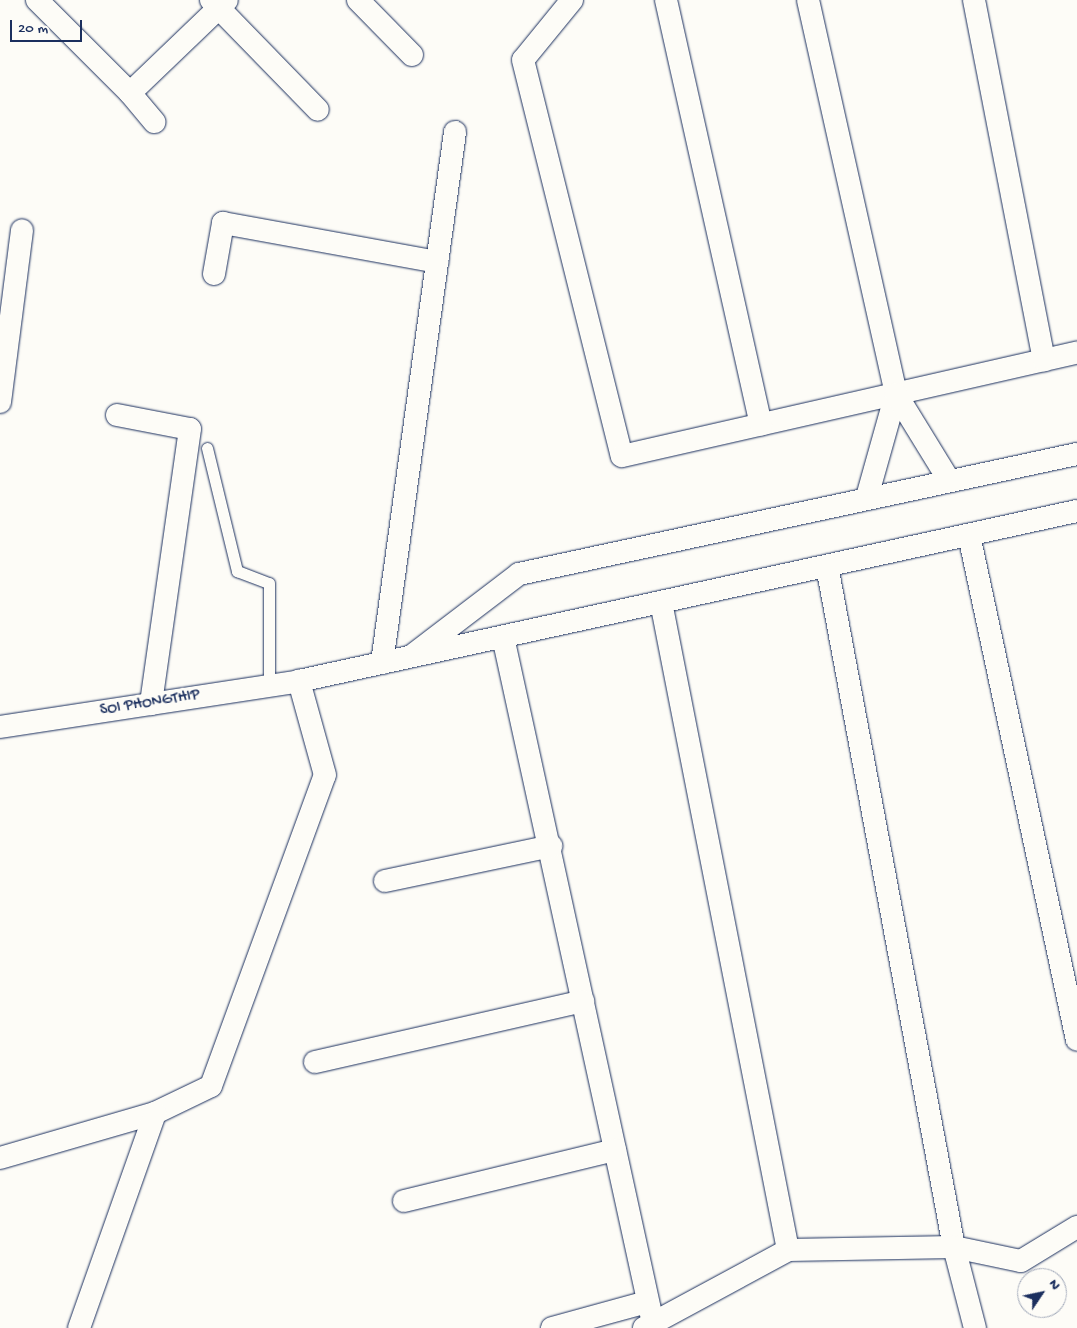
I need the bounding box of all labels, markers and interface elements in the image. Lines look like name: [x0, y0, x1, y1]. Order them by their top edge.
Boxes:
scale bar: [12, 10, 85, 42]
text: 20 m: [18, 20, 48, 38]
street label: SOI PHONGTHIP: [99, 687, 201, 721]
north arrow: [1017, 1268, 1067, 1318]
text: N: [1044, 1276, 1064, 1293]

